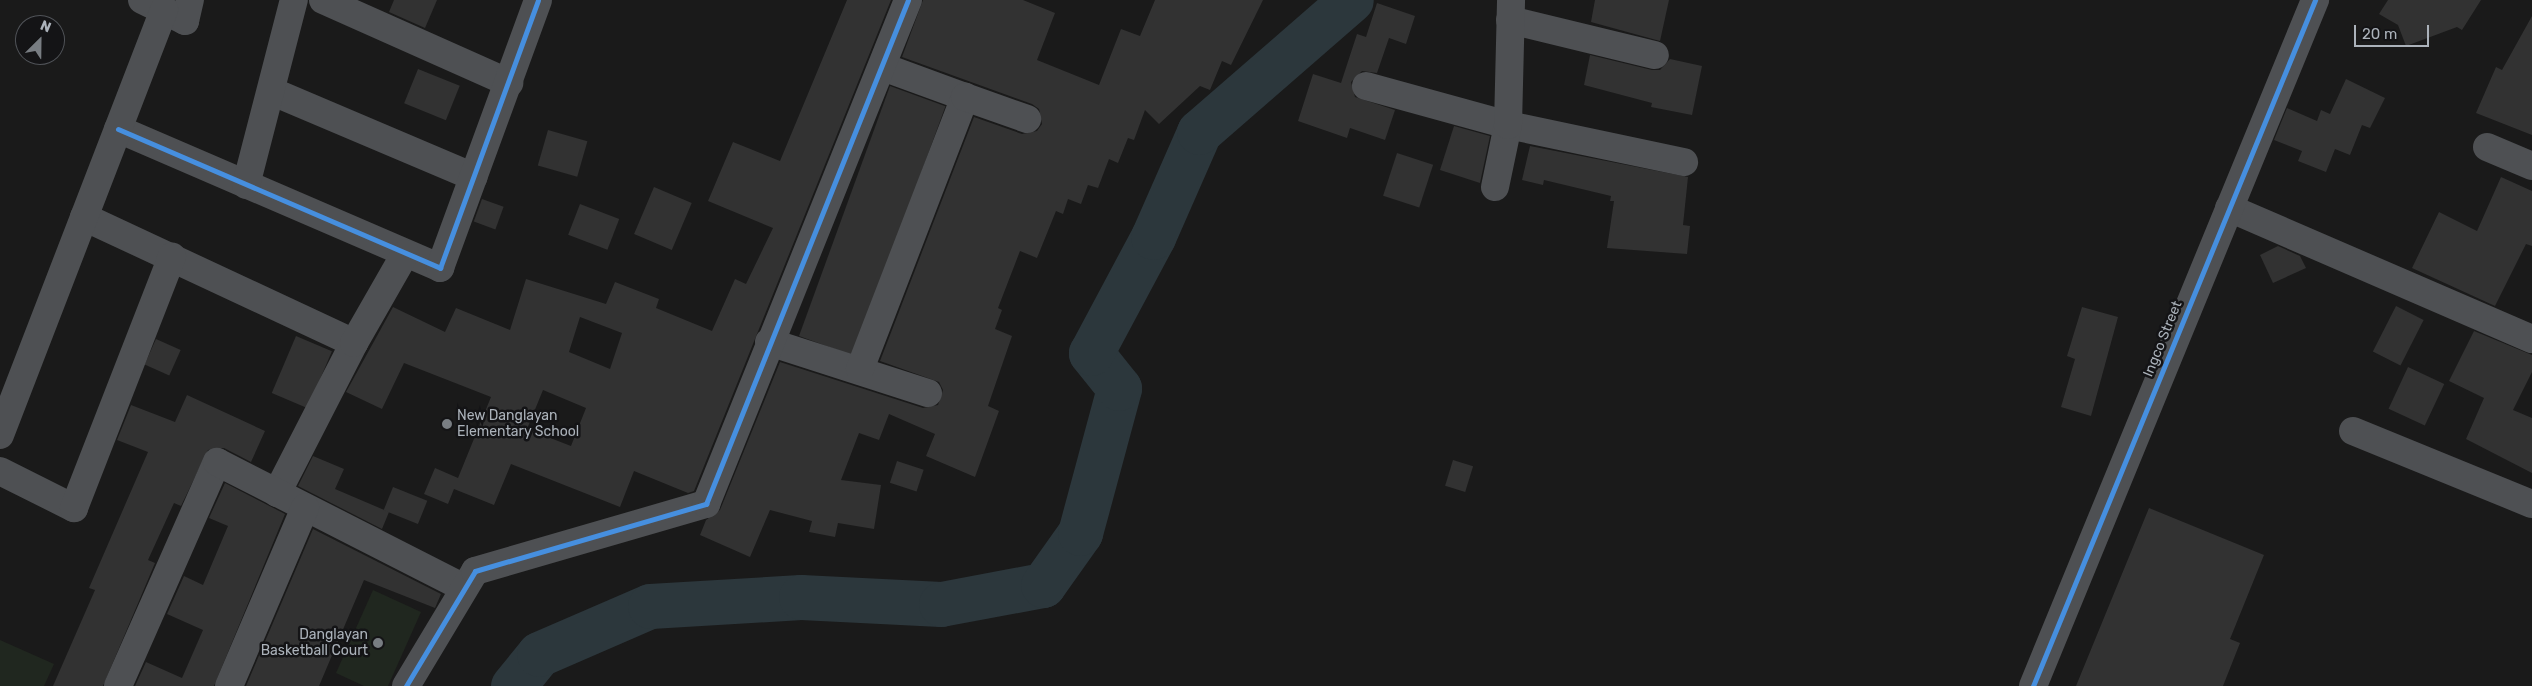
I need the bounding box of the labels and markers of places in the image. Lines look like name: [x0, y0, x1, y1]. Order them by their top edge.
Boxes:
place label: New Danglayan Elementary School: [457, 408, 580, 441]
marker: New Danglayan Elementary School: [441, 418, 453, 430]
place label: Danglayan Basketball Court: [261, 627, 368, 660]
marker: Danglayan Basketball Court: [372, 637, 384, 649]

